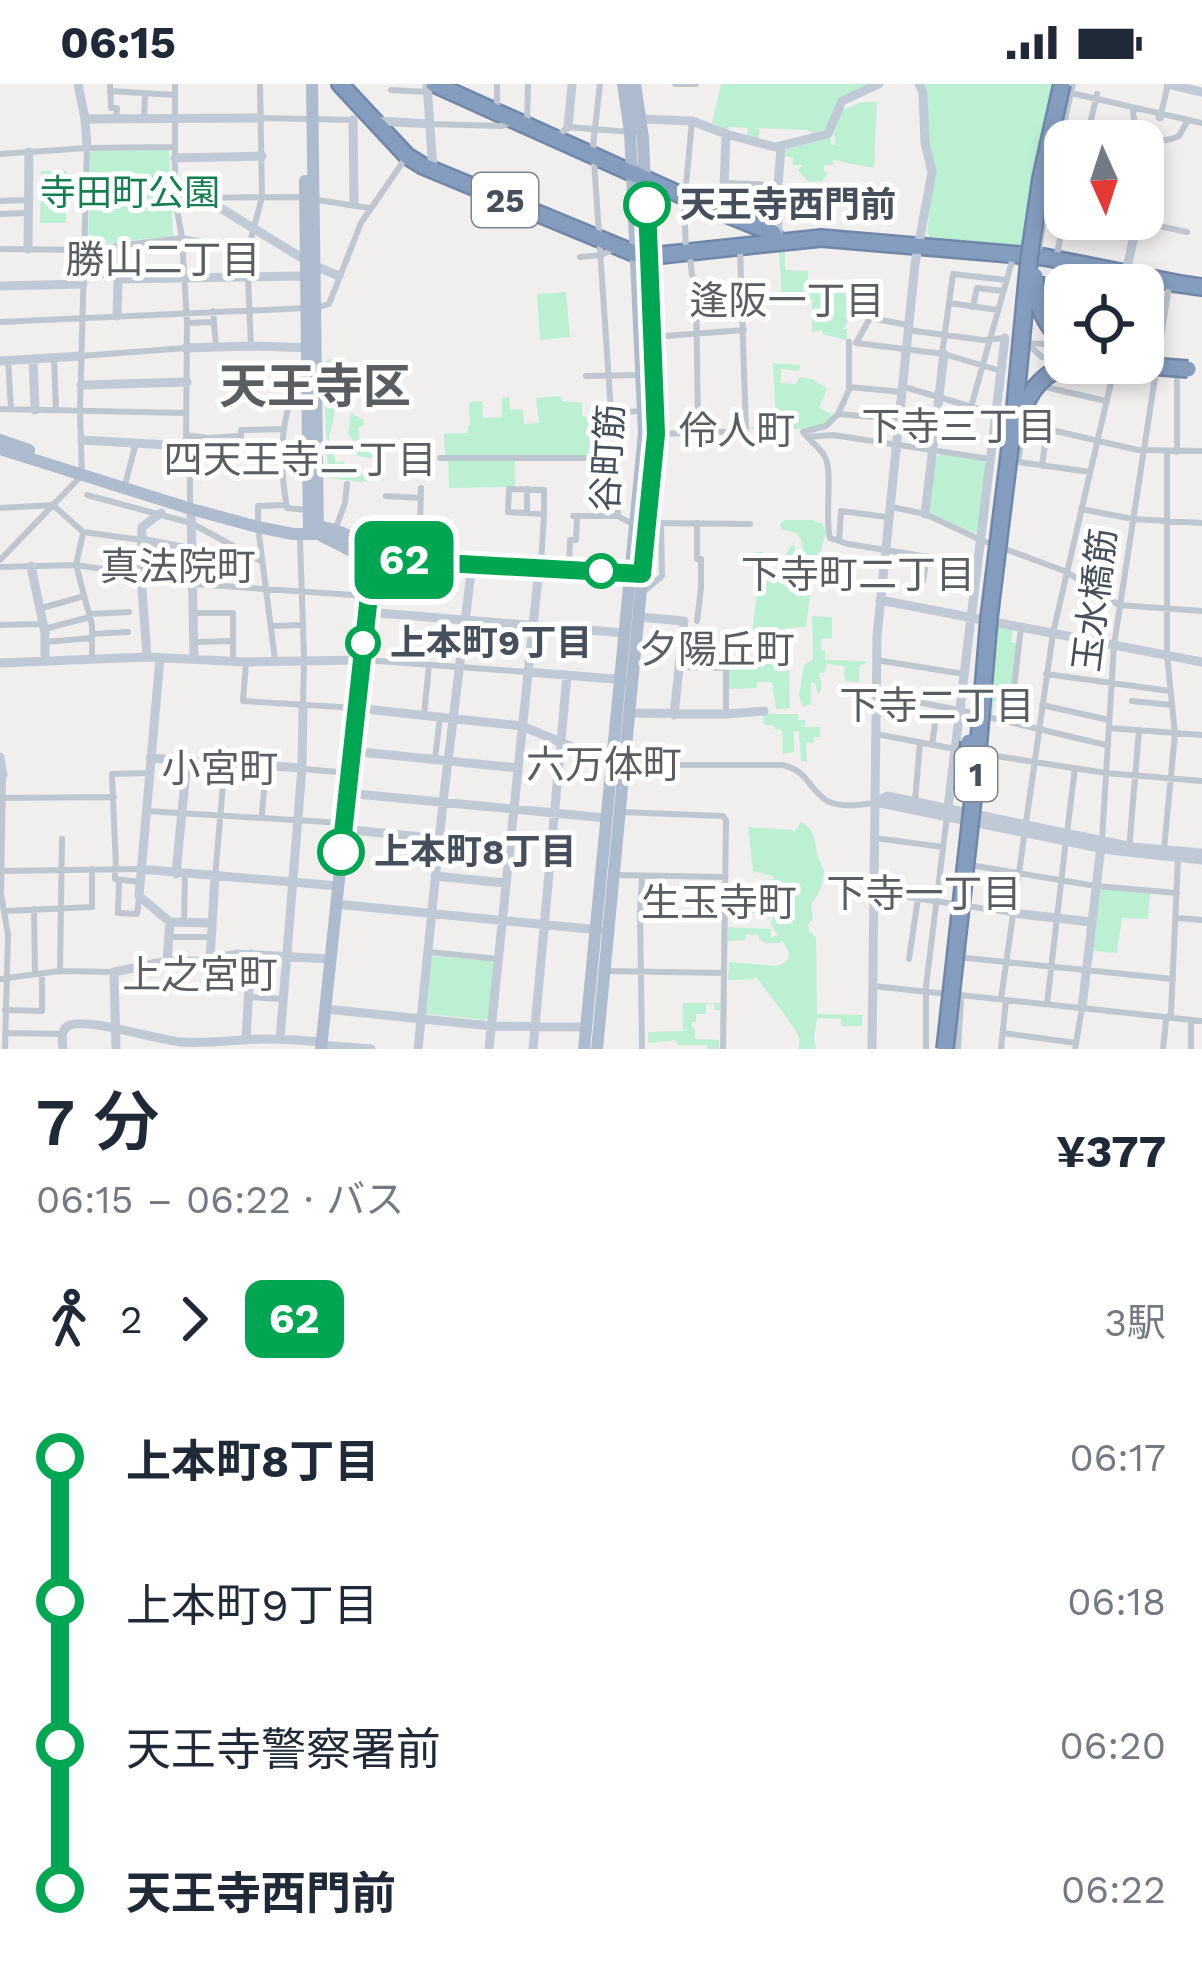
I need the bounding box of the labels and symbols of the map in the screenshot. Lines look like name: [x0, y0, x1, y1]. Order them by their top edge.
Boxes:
north arrow: [1044, 120, 1164, 240]
park label: 寺田町公園: [40, 172, 220, 214]
road number: 25: [472, 173, 538, 227]
marker: 天王寺西門前: [625, 183, 669, 227]
place label: 天王寺西門前: [680, 184, 896, 226]
district label: 勝山二丁目: [65, 237, 261, 282]
district label: 逢阪一丁目: [689, 278, 885, 323]
district label: 天王寺区: [219, 358, 411, 415]
street label: 谷町筋: [584, 403, 632, 513]
district label: 下寺三丁目: [861, 404, 1057, 449]
district label: 伶人町: [678, 408, 796, 453]
district label: 四天王寺二丁目: [163, 437, 437, 482]
line badge: 62: [350, 521, 458, 599]
street label: 玉水橋筋: [1065, 526, 1125, 674]
district label: 真法院町: [100, 544, 256, 589]
district label: 下寺町二丁目: [741, 552, 975, 597]
unlabelled marker: [585, 555, 617, 587]
place label: 上本町9丁目: [390, 622, 592, 664]
marker: 上本町9丁目: [347, 627, 379, 659]
district label: 夕陽丘町: [639, 627, 795, 672]
district label: 下寺二丁目: [839, 683, 1035, 728]
district label: 六万体町: [526, 742, 682, 787]
district label: 小宮町: [161, 746, 279, 791]
road number: 1: [955, 747, 997, 801]
marker: 上本町8丁目: [319, 830, 363, 874]
place label: 上本町8丁目: [374, 831, 577, 873]
district label: 下寺一丁目: [826, 871, 1022, 916]
district label: 生玉寺町: [641, 880, 797, 925]
district label: 上之宮町: [122, 952, 278, 997]

